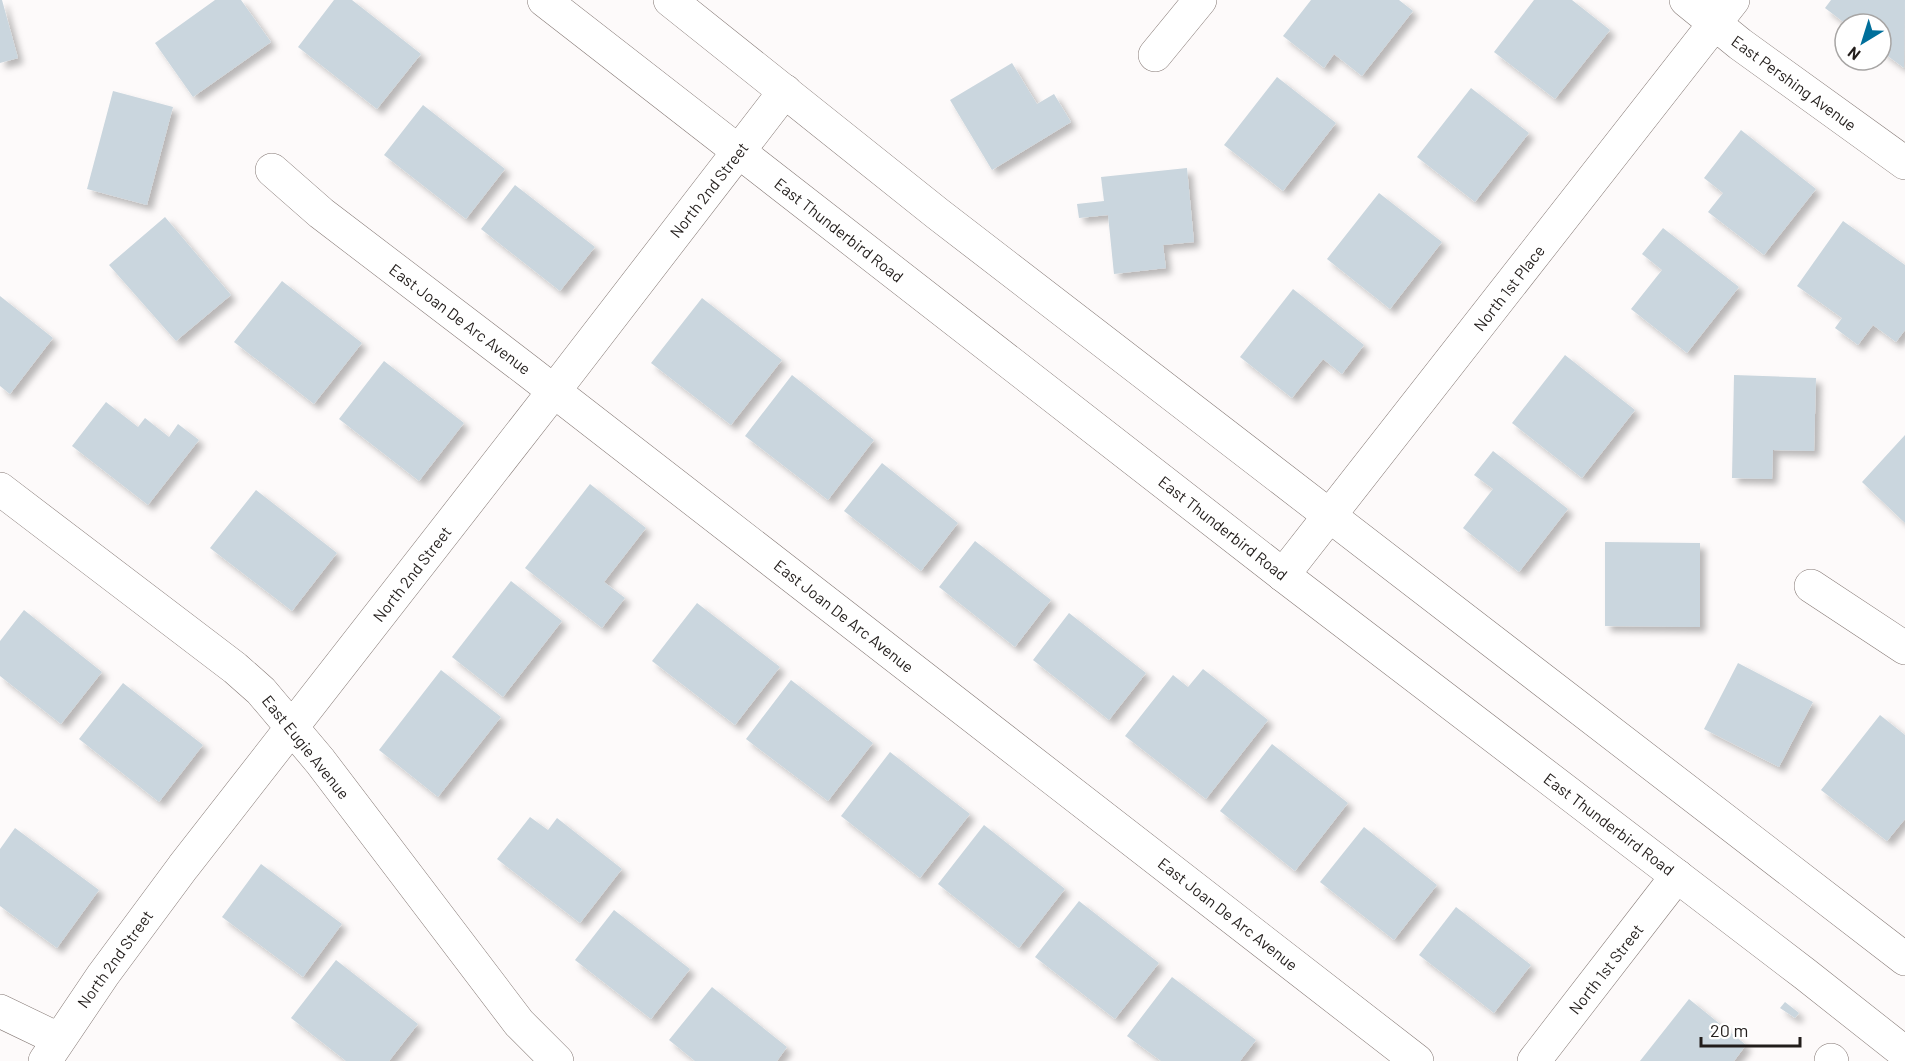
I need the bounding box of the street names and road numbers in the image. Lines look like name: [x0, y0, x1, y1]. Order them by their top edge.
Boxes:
street label: East Pershing Avenue: [1728, 31, 1860, 134]
street label: North 2nd Street: [665, 138, 752, 241]
street label: East Thunderbird Road: [771, 173, 908, 286]
street label: North 1st Place: [1469, 241, 1548, 334]
street label: East Joan De Arc Avenue: [386, 259, 535, 378]
street label: East Thunderbird Road: [1155, 471, 1292, 584]
street label: North 2nd Street: [368, 522, 455, 625]
street label: East Joan De Arc Avenue: [771, 555, 918, 676]
street label: East Eugie Avenue: [259, 691, 354, 802]
street label: East Thunderbird Road: [1540, 768, 1678, 879]
street label: East Joan De Arc Avenue: [1155, 853, 1302, 974]
street label: North 2nd Street: [73, 906, 156, 1011]
street label: North 1st Street: [1564, 920, 1647, 1018]

